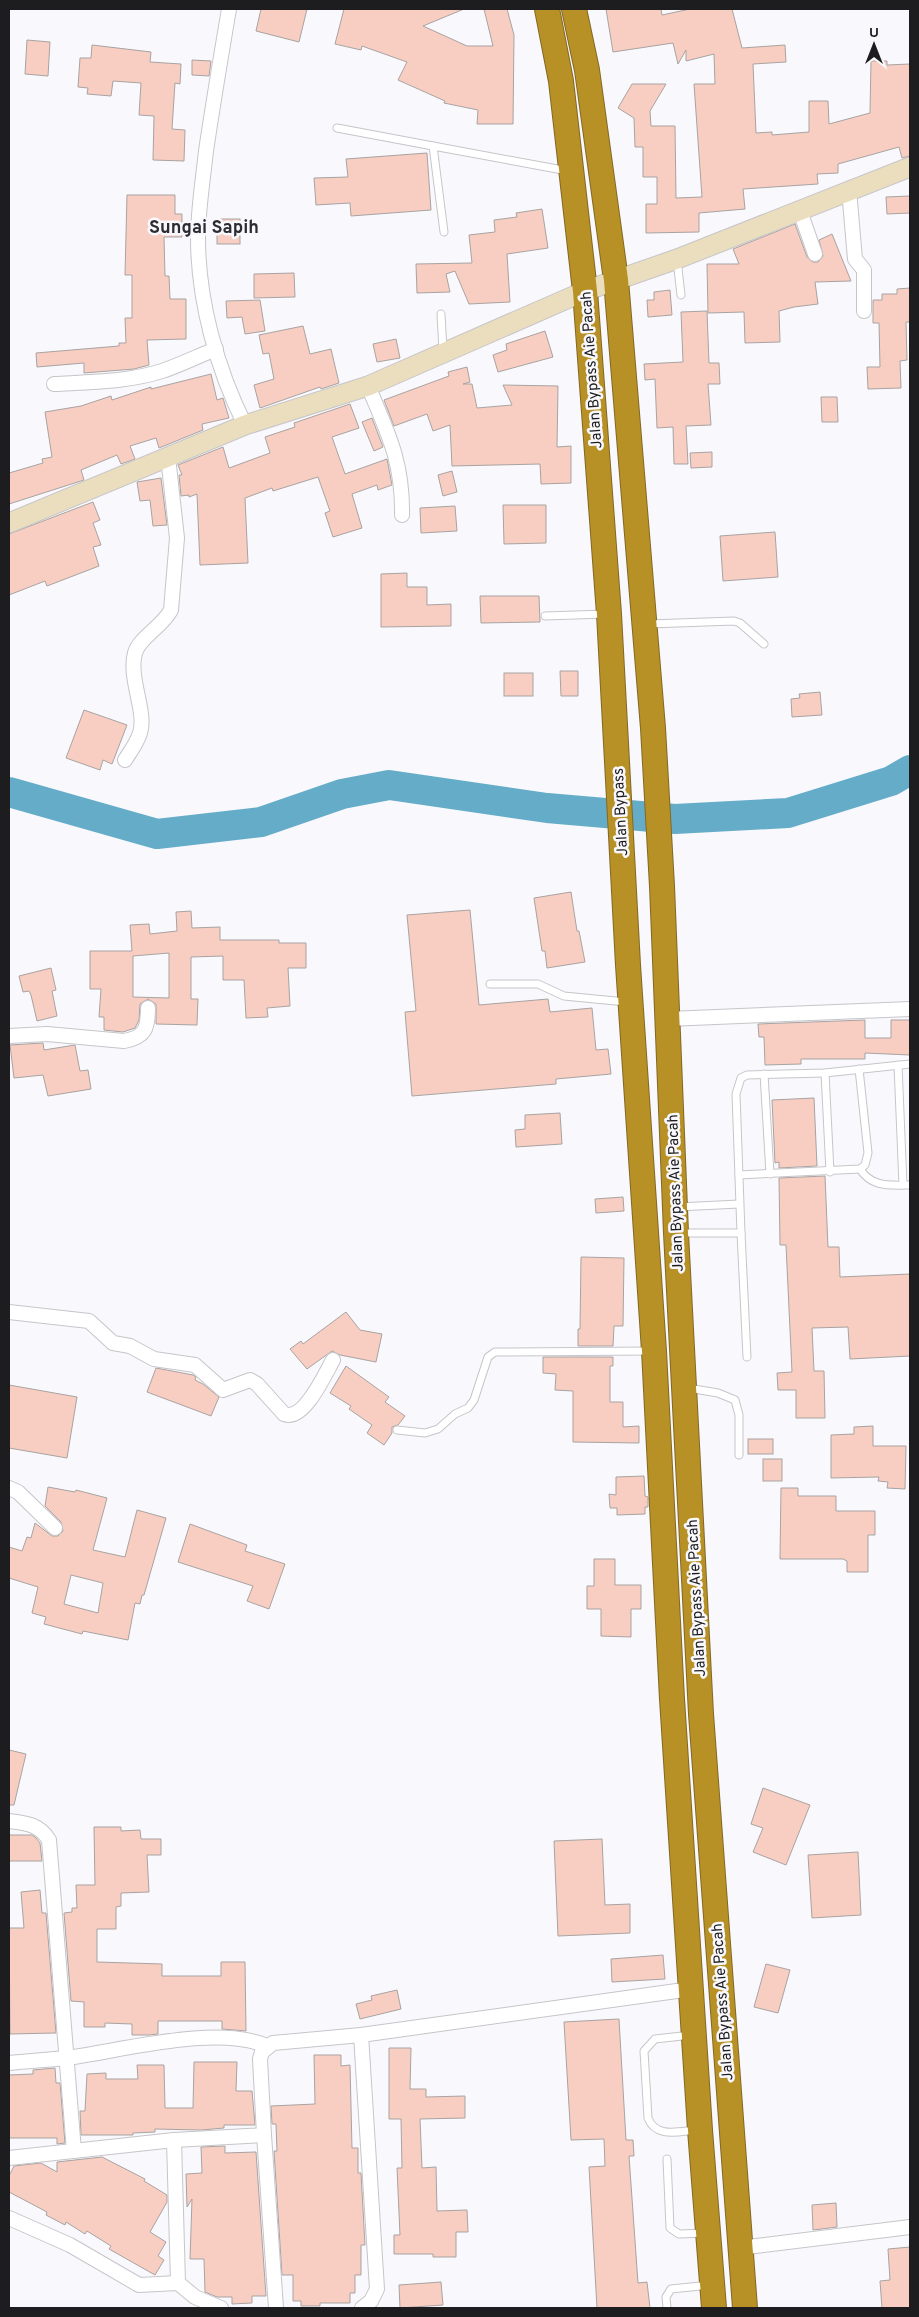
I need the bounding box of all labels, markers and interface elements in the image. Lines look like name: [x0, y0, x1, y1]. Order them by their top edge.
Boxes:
north arrow: [849, 20, 899, 70]
text: U: [869, 25, 879, 42]
district label: Sungai Sapih: [149, 217, 259, 240]
street label: Jalan Bypass Aie Pacah: [578, 291, 607, 449]
street label: Jalan Bypass: [610, 767, 633, 856]
street label: Jalan Bypass Aie Pacah: [664, 1114, 689, 1272]
street label: Jalan Bypass Aie Pacah: [684, 1519, 711, 1677]
street label: Jalan Bypass Aie Pacah: [709, 1923, 738, 2081]

